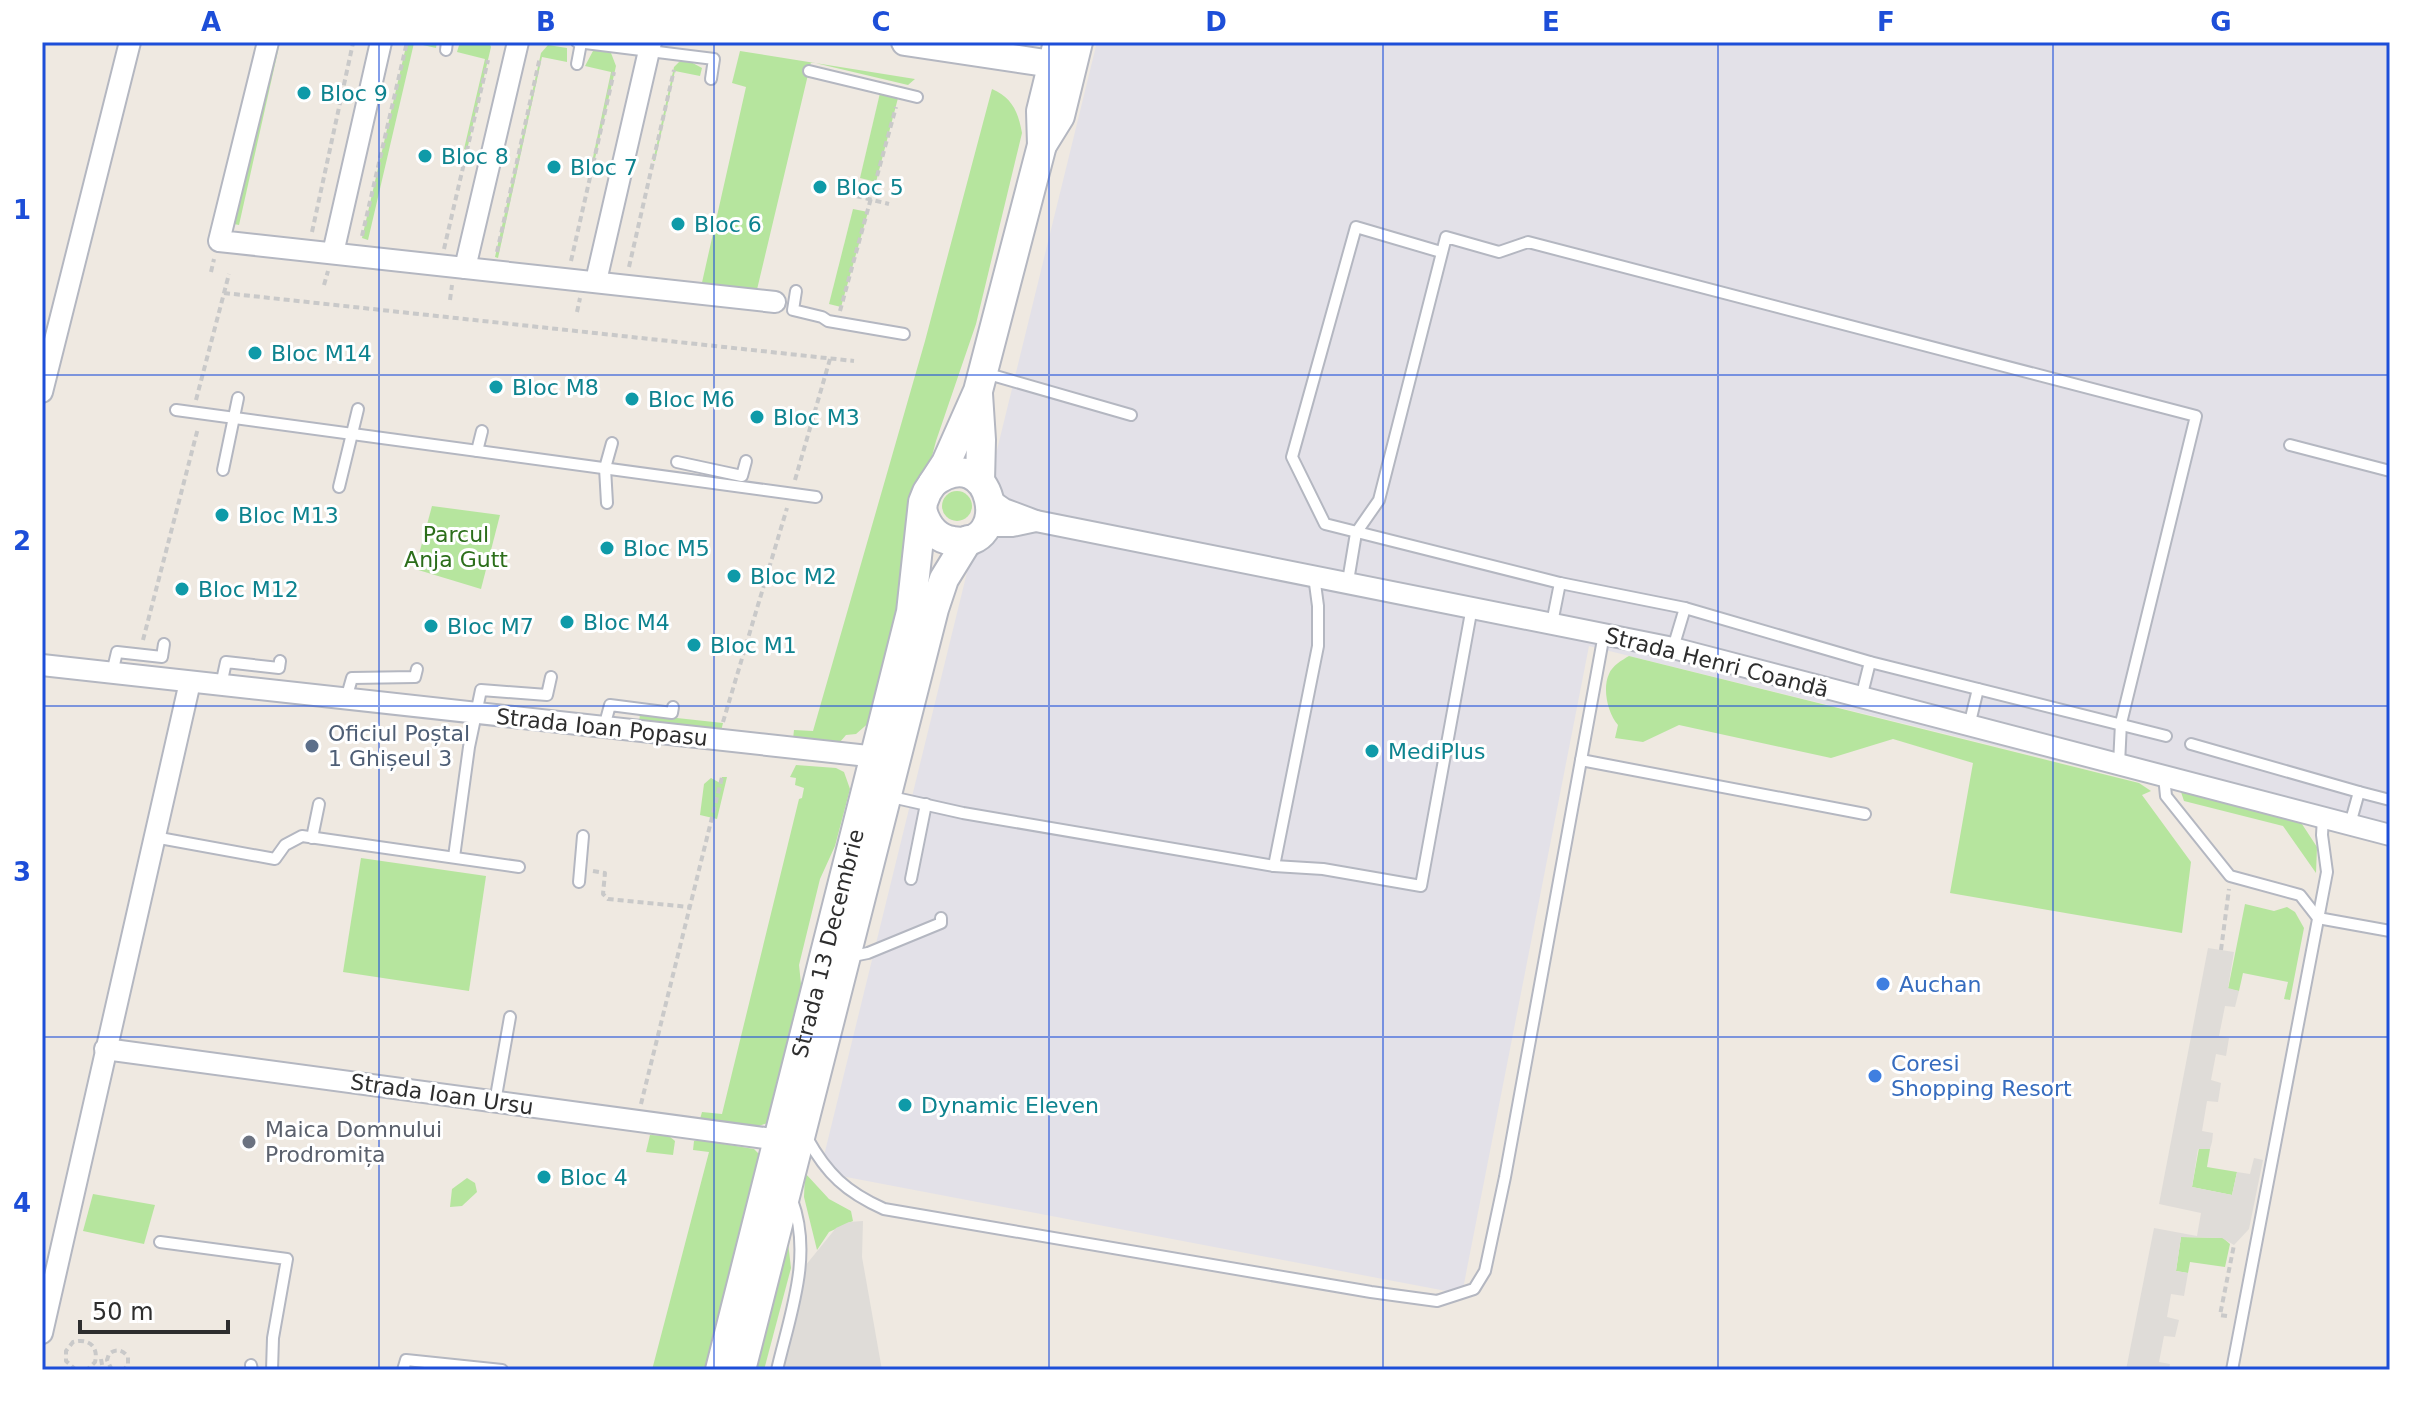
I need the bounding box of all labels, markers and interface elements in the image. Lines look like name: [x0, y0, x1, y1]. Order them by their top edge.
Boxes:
text: A: [201, 7, 221, 37]
text: B: [536, 7, 556, 37]
text: C: [871, 7, 891, 37]
text: D: [1205, 7, 1227, 37]
text: E: [1542, 7, 1560, 37]
text: F: [1877, 7, 1895, 37]
text: G: [2210, 7, 2232, 37]
place label: Bloc 9: [320, 81, 388, 106]
marker: Bloc 9: [295, 84, 313, 102]
place label: Bloc 8: [441, 144, 509, 169]
marker: Bloc 8: [416, 147, 434, 165]
place label: Bloc 7: [570, 155, 638, 180]
marker: Bloc 7: [545, 158, 563, 176]
place label: Bloc 5: [836, 175, 904, 200]
marker: Bloc 5: [811, 178, 829, 196]
text: 1: [13, 195, 31, 225]
place label: Bloc 6: [694, 212, 762, 237]
marker: Bloc 6: [669, 215, 687, 233]
place label: Bloc M14: [271, 341, 372, 366]
marker: Bloc M14: [246, 344, 264, 362]
place label: Bloc M8: [512, 375, 599, 400]
marker: Bloc M8: [487, 378, 505, 396]
place label: Bloc M6: [648, 387, 735, 412]
marker: Bloc M6: [623, 390, 641, 408]
place label: Bloc M3: [773, 405, 860, 430]
marker: Bloc M3: [748, 408, 766, 426]
place label: Bloc M13: [238, 503, 339, 528]
marker: Bloc M13: [213, 506, 231, 524]
park label: Parcul Anja Gutt: [404, 522, 508, 572]
text: 2: [13, 526, 31, 556]
place label: Bloc M5: [623, 536, 710, 561]
marker: Bloc M5: [598, 539, 616, 557]
place label: Bloc M2: [750, 564, 837, 589]
marker: Bloc M2: [725, 567, 743, 585]
place label: Bloc M12: [198, 577, 299, 602]
marker: Bloc M12: [173, 580, 191, 598]
place label: Bloc M4: [583, 610, 670, 635]
marker: Bloc M4: [558, 613, 576, 631]
place label: Bloc M7: [447, 614, 534, 639]
marker: Bloc M7: [422, 617, 440, 635]
street label: Strada Henri Coandă: [1603, 623, 1831, 702]
place label: Bloc M1: [710, 633, 797, 658]
marker: Bloc M1: [685, 636, 703, 654]
street label: Strada Ioan Popasu: [495, 704, 709, 751]
place label: Oficiul Poștal 1 Ghișeul 3: [328, 721, 470, 771]
marker: Oficiul Poștal 1 Ghișeul 3: [303, 737, 321, 755]
place label: MediPlus: [1388, 739, 1485, 764]
marker: MediPlus: [1363, 742, 1381, 760]
street label: Strada 13 Decembrie: [787, 827, 869, 1060]
text: 3: [13, 857, 31, 887]
place label: Auchan: [1899, 972, 1981, 997]
marker: Auchan: [1874, 975, 1892, 993]
place label: Coresi Shopping Resort: [1891, 1051, 2072, 1101]
marker: Coresi Shopping Resort: [1866, 1067, 1884, 1085]
street label: Strada Ioan Ursu: [349, 1069, 535, 1120]
place label: Dynamic Eleven: [921, 1093, 1099, 1118]
marker: Dynamic Eleven: [896, 1096, 914, 1114]
place label: Maica Domnului Prodromița: [265, 1117, 442, 1167]
marker: Maica Domnului Prodromița: [240, 1133, 258, 1151]
place label: Bloc 4: [560, 1165, 628, 1190]
marker: Bloc 4: [535, 1168, 553, 1186]
text: 4: [13, 1188, 31, 1218]
scale bar: [80, 1284, 228, 1334]
text: 50 m: [92, 1298, 154, 1326]

